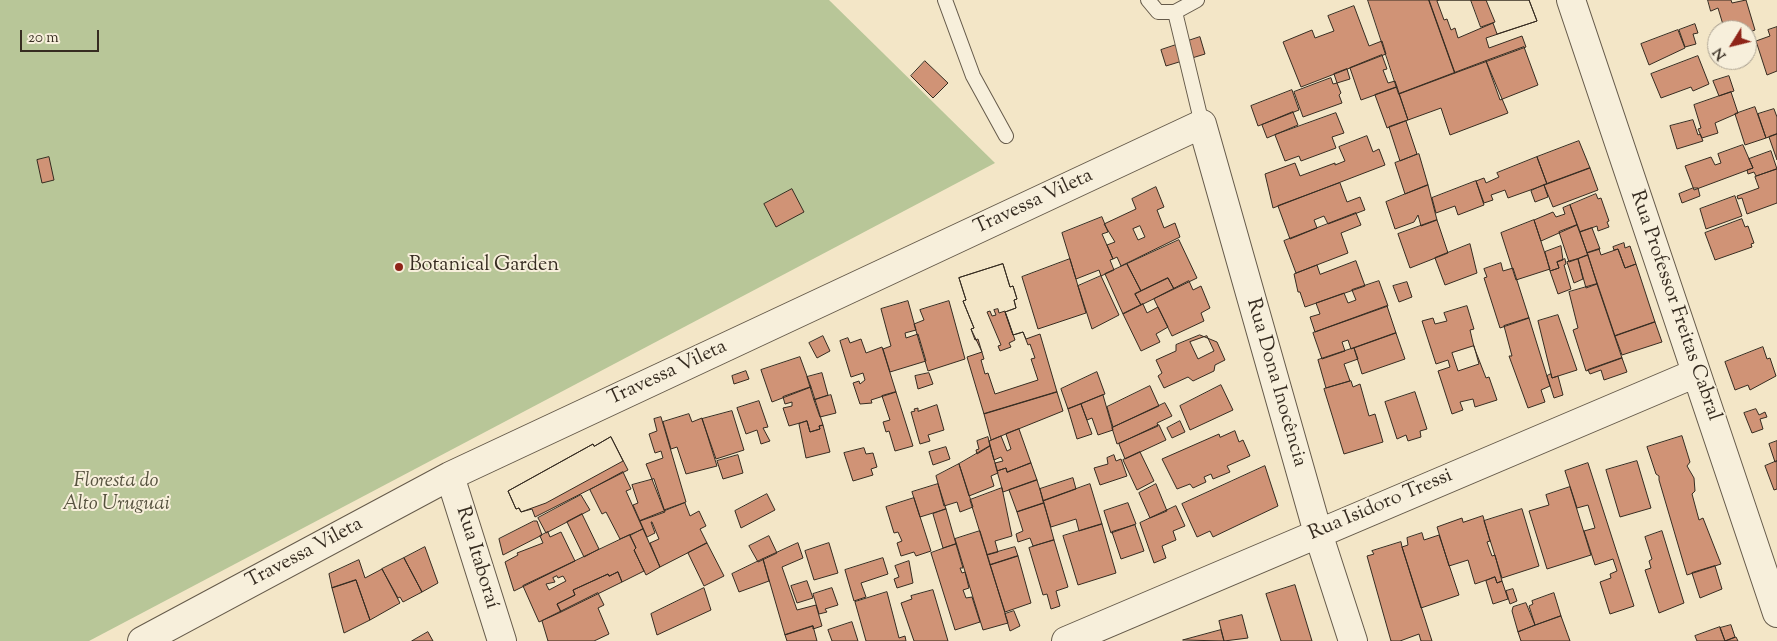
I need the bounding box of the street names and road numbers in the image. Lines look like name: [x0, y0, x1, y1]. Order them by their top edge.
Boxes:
street label: Travessa Vileta: [971, 165, 1097, 241]
street label: Rua Professor Freitas Cabral: [1623, 188, 1725, 424]
street label: Rua Dona Inocência: [1239, 296, 1311, 470]
street label: Travessa Vileta: [605, 336, 731, 412]
street label: Rua Isidoro Tressi: [1305, 465, 1457, 547]
street label: Rua Itaboraí: [449, 504, 503, 612]
street label: Travessa Vileta: [243, 513, 367, 595]

